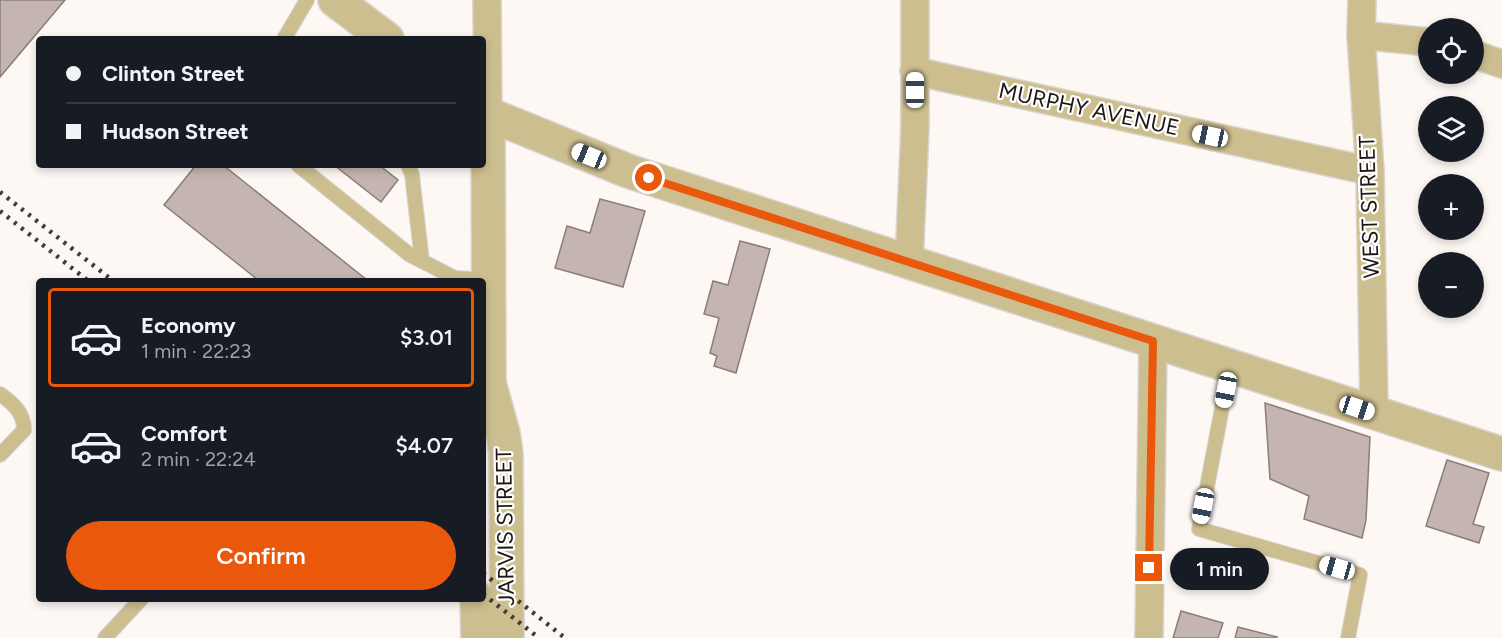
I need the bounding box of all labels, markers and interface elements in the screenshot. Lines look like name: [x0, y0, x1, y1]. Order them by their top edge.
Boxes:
map controls: [1418, 18, 1484, 318]
button: locate: [1418, 18, 1484, 84]
text: Clinton Street: [102, 60, 245, 87]
car: [906, 72, 924, 108]
street label: MURPHY AVENUE: [996, 77, 1182, 141]
button: layers: [1418, 96, 1484, 162]
text: Hudson Street: [102, 118, 249, 145]
car: [1191, 123, 1229, 149]
street label: WEST STREET: [1353, 135, 1385, 279]
car: [569, 141, 609, 171]
route start: [635, 164, 662, 191]
button: +: [1418, 174, 1484, 240]
button: −: [1418, 252, 1484, 318]
icon: car: [69, 311, 123, 365]
text: Economy: [141, 312, 236, 339]
text: $3.01: [400, 324, 453, 351]
text: 1 min · 22:23: [141, 339, 251, 363]
car: [1214, 371, 1238, 409]
car: [1337, 394, 1377, 422]
icon: car: [69, 419, 123, 473]
text: Comfort: [141, 420, 227, 447]
text: $4.07: [396, 432, 453, 459]
text: 2 min · 22:24: [141, 447, 256, 471]
street label: JARVIS STREET: [490, 448, 520, 606]
car: [1191, 487, 1215, 525]
button: Confirm: [66, 521, 456, 590]
callout: 1 min: [1170, 547, 1269, 589]
route end: [1135, 554, 1162, 581]
car: [1317, 554, 1357, 582]
text: 1 min: [1196, 557, 1243, 581]

